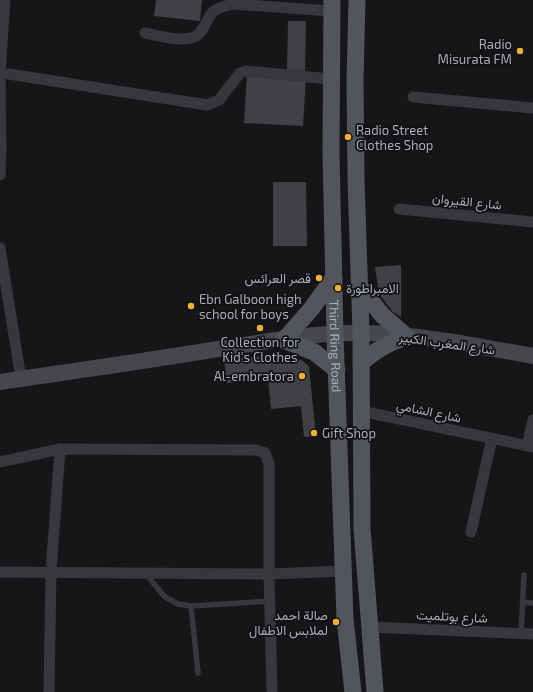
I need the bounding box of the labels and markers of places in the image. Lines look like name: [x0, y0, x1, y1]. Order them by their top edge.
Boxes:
place label: Radio Misurata FM: [438, 36, 512, 67]
marker: Radio Misurata FM: [515, 46, 525, 56]
place label: Radio Street Clothes Shop: [356, 122, 433, 153]
marker: Radio Street Clothes Shop: [343, 132, 353, 142]
place label: قصر العرائس: [245, 270, 311, 287]
marker: قصر العرائس: [314, 273, 324, 283]
place label: الامبراطورة: [346, 280, 399, 297]
marker: الامبراطورة: [333, 283, 343, 293]
place label: Ebn Galboon high school for boys: [199, 291, 302, 322]
marker: Ebn Galboon high school for boys: [186, 301, 196, 311]
marker: Collection for Kid's Clothes: [255, 323, 265, 333]
place label: Collection for Kid's Clothes: [220, 334, 300, 365]
place label: Al-embratora: [214, 368, 294, 384]
marker: Al-embratora: [297, 371, 307, 381]
place label: Gift Shop: [322, 425, 376, 441]
marker: Gift Shop: [309, 428, 319, 438]
place label: صالة احمد لملابس الاطفال: [249, 607, 328, 639]
marker: صالة احمد لملابس الاطفال: [331, 617, 341, 627]

